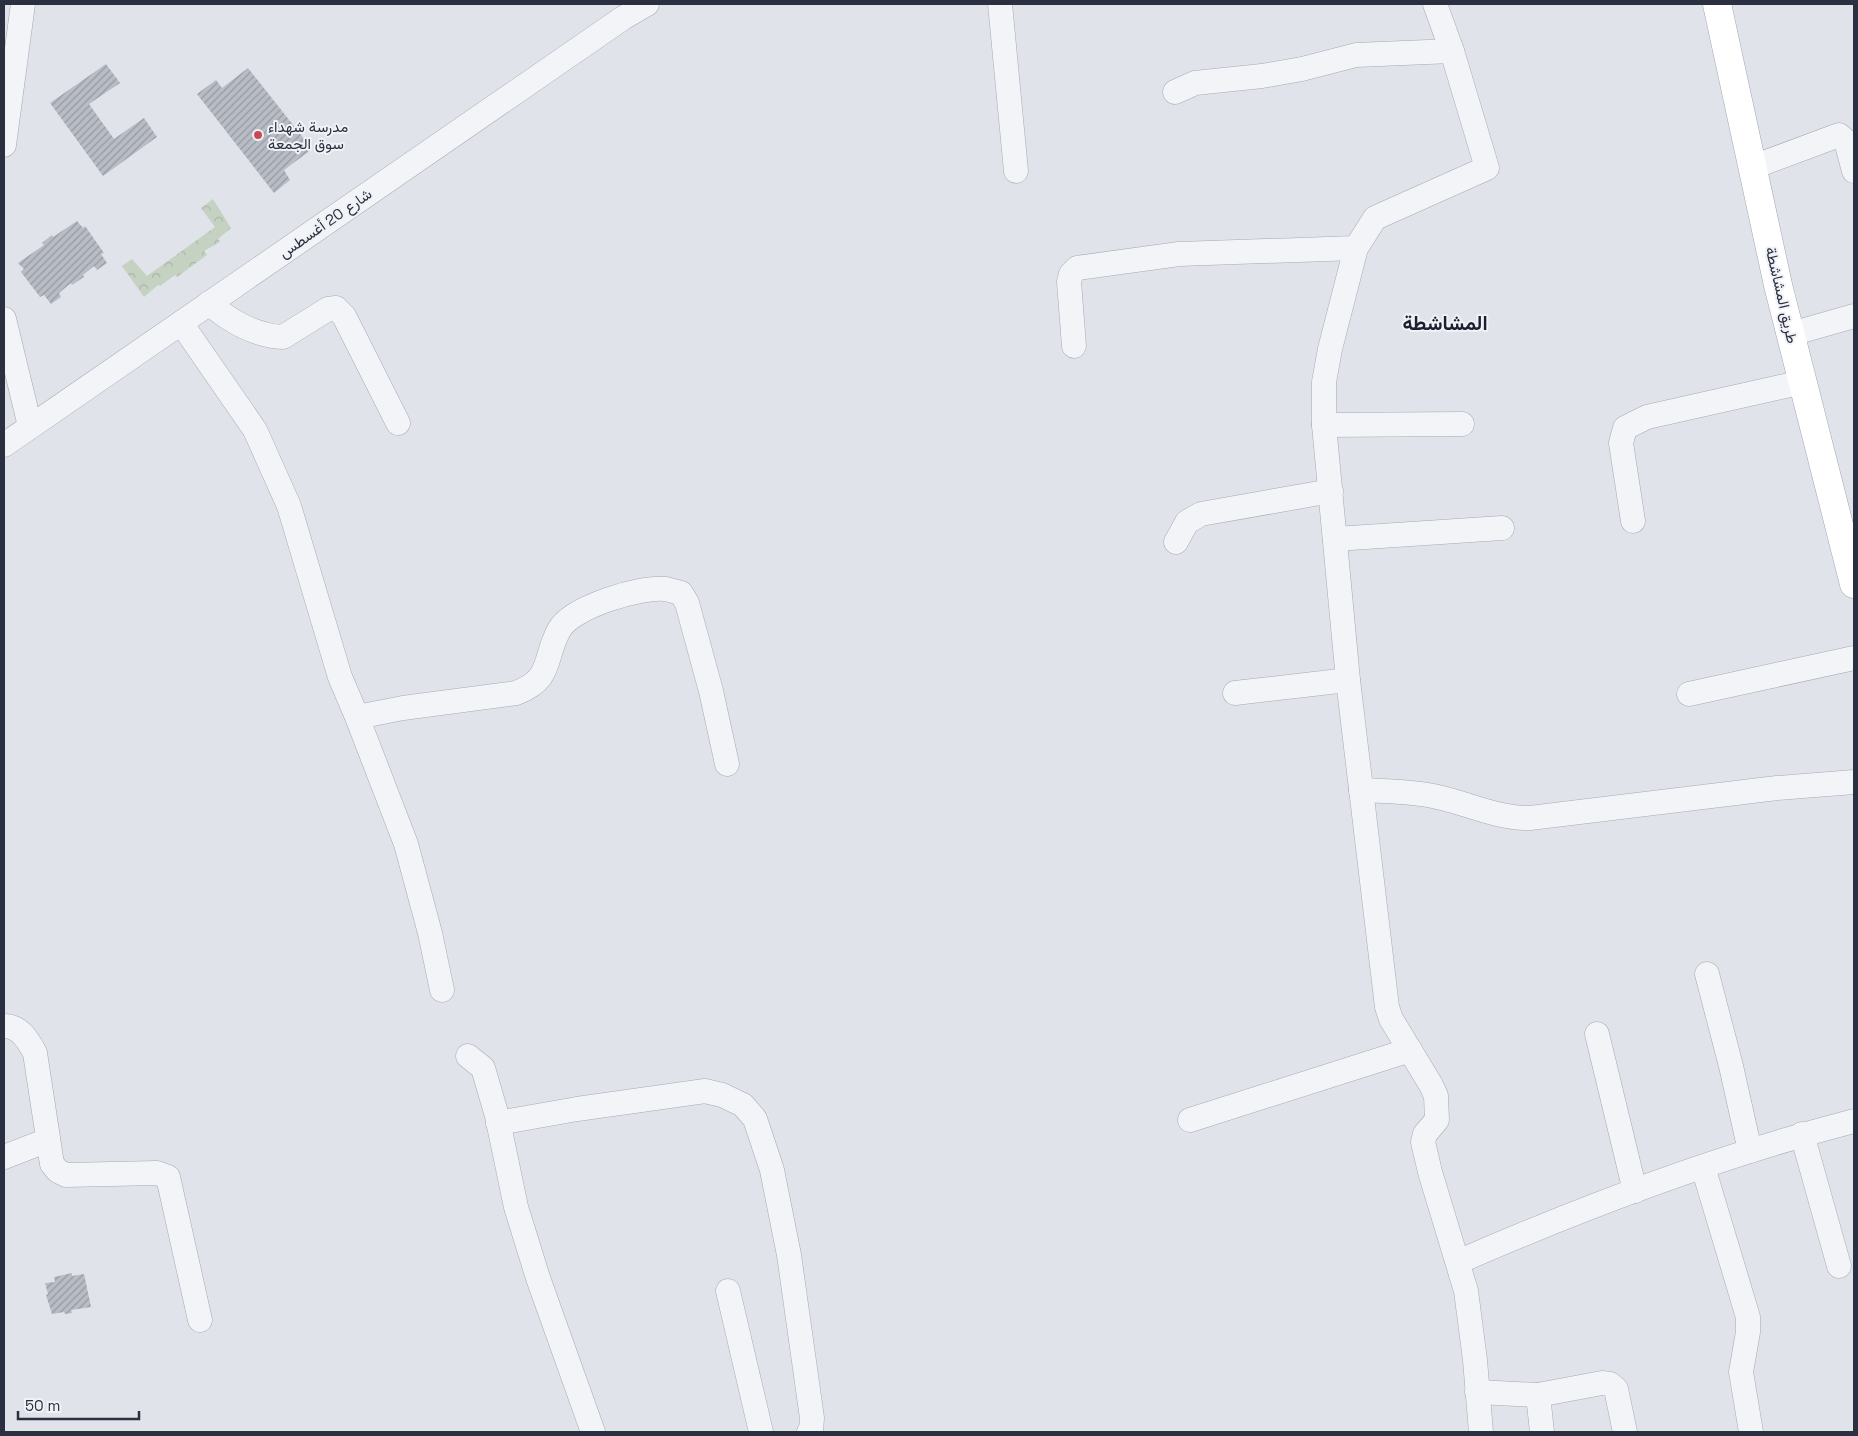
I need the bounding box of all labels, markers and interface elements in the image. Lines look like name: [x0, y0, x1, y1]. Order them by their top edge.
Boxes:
place label: مدرسة شهداء سوق الجمعة: [268, 117, 348, 153]
marker: مدرسة شهداء سوق الجمعة: [252, 129, 264, 141]
street label: شارع 20 أغسطس: [275, 184, 376, 264]
street label: طريق المشاشطة: [1761, 245, 1802, 346]
district label: المشاشطة: [1402, 310, 1488, 336]
scale bar: [18, 1388, 139, 1420]
text: 50 m: [25, 1396, 60, 1415]

